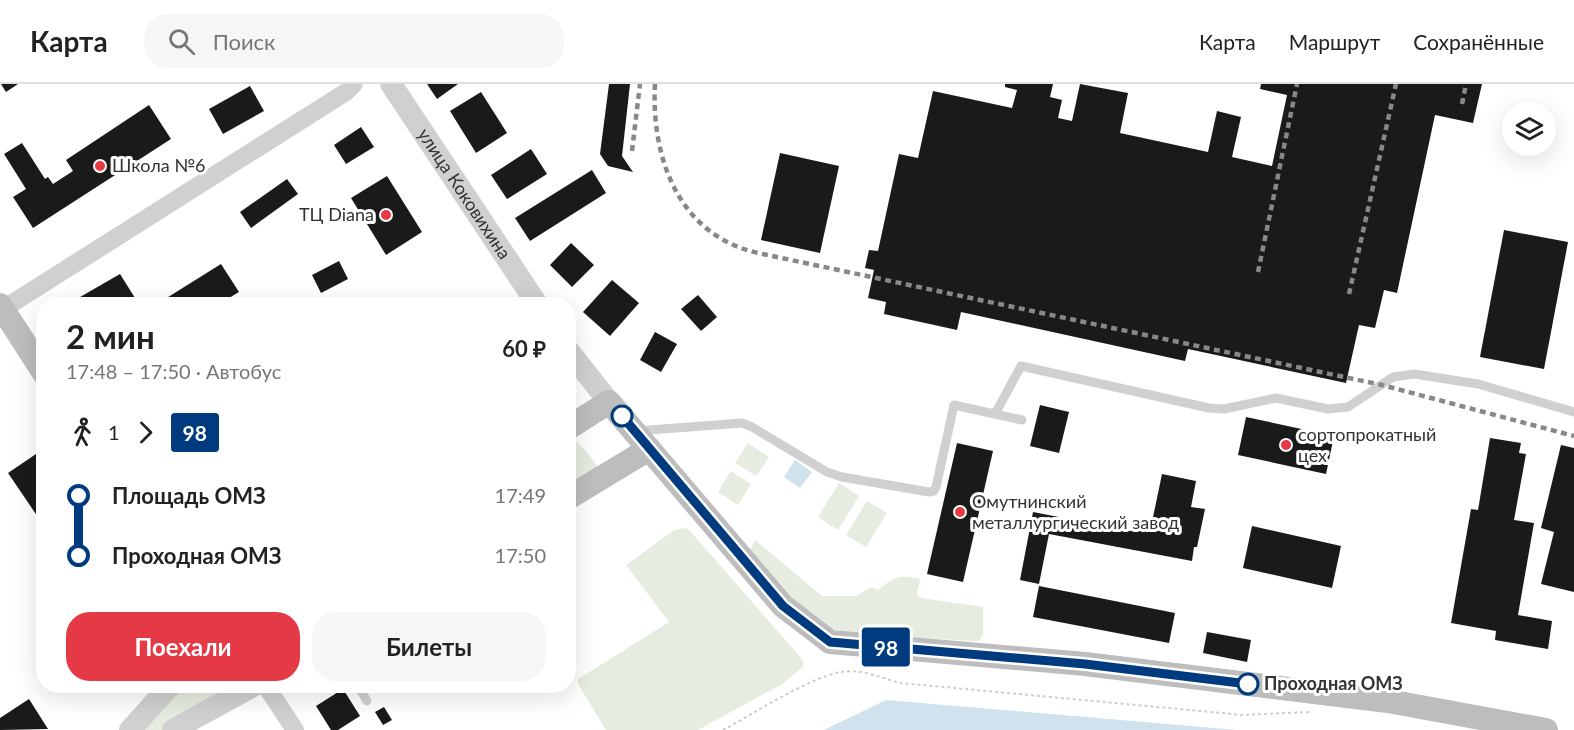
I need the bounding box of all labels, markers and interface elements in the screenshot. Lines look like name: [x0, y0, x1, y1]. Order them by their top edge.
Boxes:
search box: [144, 14, 564, 68]
text: Карта: [30, 24, 108, 58]
icon: search: [165, 25, 198, 58]
text: Поиск: [213, 28, 276, 55]
text: Карта: [1199, 29, 1256, 54]
text: Маршрут: [1289, 29, 1380, 54]
text: Сохранённые: [1413, 29, 1544, 54]
map controls: [1502, 102, 1556, 156]
button: layers: [1502, 102, 1556, 156]
street label: улица Коковихина: [414, 124, 516, 263]
place label: Школа №6: [112, 154, 206, 176]
marker: Школа №6: [93, 159, 107, 173]
place label: ТЦ Diana: [299, 203, 374, 225]
marker: ТЦ Diana: [379, 208, 393, 222]
text: 2 мин: [66, 316, 155, 356]
text: 60 ₽: [502, 335, 546, 362]
text: 17:48 – 17:50 · Автобус: [66, 359, 281, 383]
unlabelled marker: [611, 405, 633, 427]
icon: walk: [66, 416, 99, 449]
icon: forward: [129, 416, 162, 449]
text: 1: [108, 420, 120, 444]
text: 98: [183, 420, 207, 445]
place label: сортопрокатный цех: [1298, 423, 1436, 466]
marker: сортопрокатный цех: [1279, 438, 1293, 452]
text: Площадь ОМЗ: [112, 482, 266, 509]
text: 17:49: [495, 483, 546, 507]
place label: Омутнинский металлургический завод: [972, 490, 1179, 533]
marker: Омутнинский металлургический завод: [953, 505, 967, 519]
text: Проходная ОМЗ: [112, 542, 282, 569]
text: 17:50: [495, 543, 546, 567]
button: Поехали: [66, 612, 300, 681]
button: Билеты: [312, 612, 546, 681]
line badge: 98: [859, 628, 913, 666]
text: 98: [874, 635, 898, 660]
place label: Проходная ОМЗ: [1264, 672, 1403, 694]
marker: Проходная ОМЗ: [1237, 673, 1259, 695]

